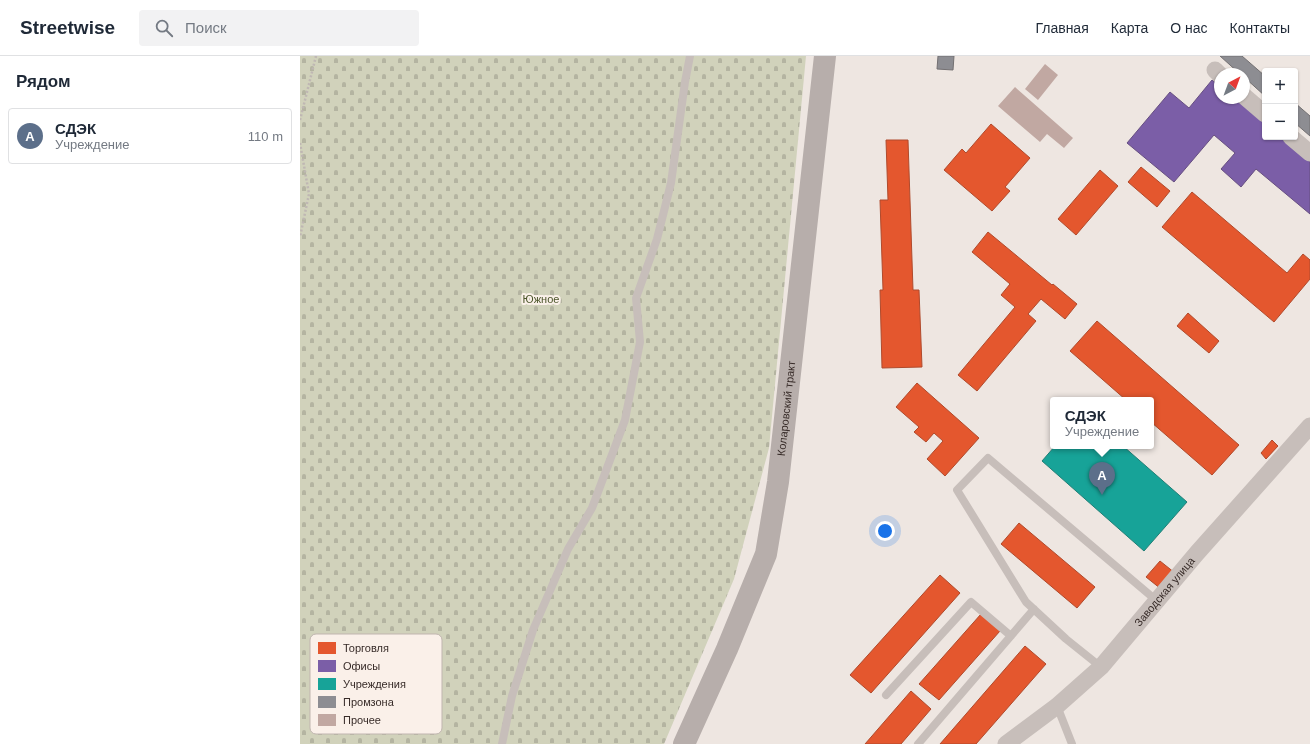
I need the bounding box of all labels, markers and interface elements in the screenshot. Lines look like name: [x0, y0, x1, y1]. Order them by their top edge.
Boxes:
search box: [139, 10, 419, 46]
text: Streetwise: [20, 17, 115, 38]
icon: search: [153, 17, 175, 39]
text: Поиск: [185, 19, 227, 36]
text: Главная: [1035, 20, 1089, 36]
text: Карта: [1111, 20, 1148, 36]
text: О нас: [1170, 20, 1208, 36]
text: Контакты: [1230, 20, 1290, 36]
north arrow: [1214, 68, 1250, 104]
map controls: [1262, 68, 1298, 140]
button: +: [1262, 68, 1298, 104]
text: Рядом: [16, 72, 71, 91]
button: −: [1262, 104, 1298, 140]
text: СДЭК: [55, 120, 96, 137]
text: A: [25, 129, 35, 144]
text: 110 m: [248, 129, 283, 144]
text: Учреждение: [55, 137, 130, 152]
park label: Южное: [523, 293, 559, 305]
street label: Коларовский тракт: [775, 360, 797, 457]
popup: [1050, 397, 1154, 449]
text: СДЭК: [1065, 407, 1106, 424]
text: Учреждение: [1065, 424, 1139, 439]
pin: A: [1089, 462, 1115, 495]
your location: [875, 521, 895, 541]
street label: Заводская улица: [1132, 554, 1198, 629]
legend: [310, 634, 442, 734]
text: Торговля: [343, 642, 389, 654]
text: Офисы: [343, 660, 380, 672]
text: Учреждения: [343, 678, 406, 690]
text: Промзона: [343, 696, 395, 708]
text: Прочее: [343, 714, 381, 726]

